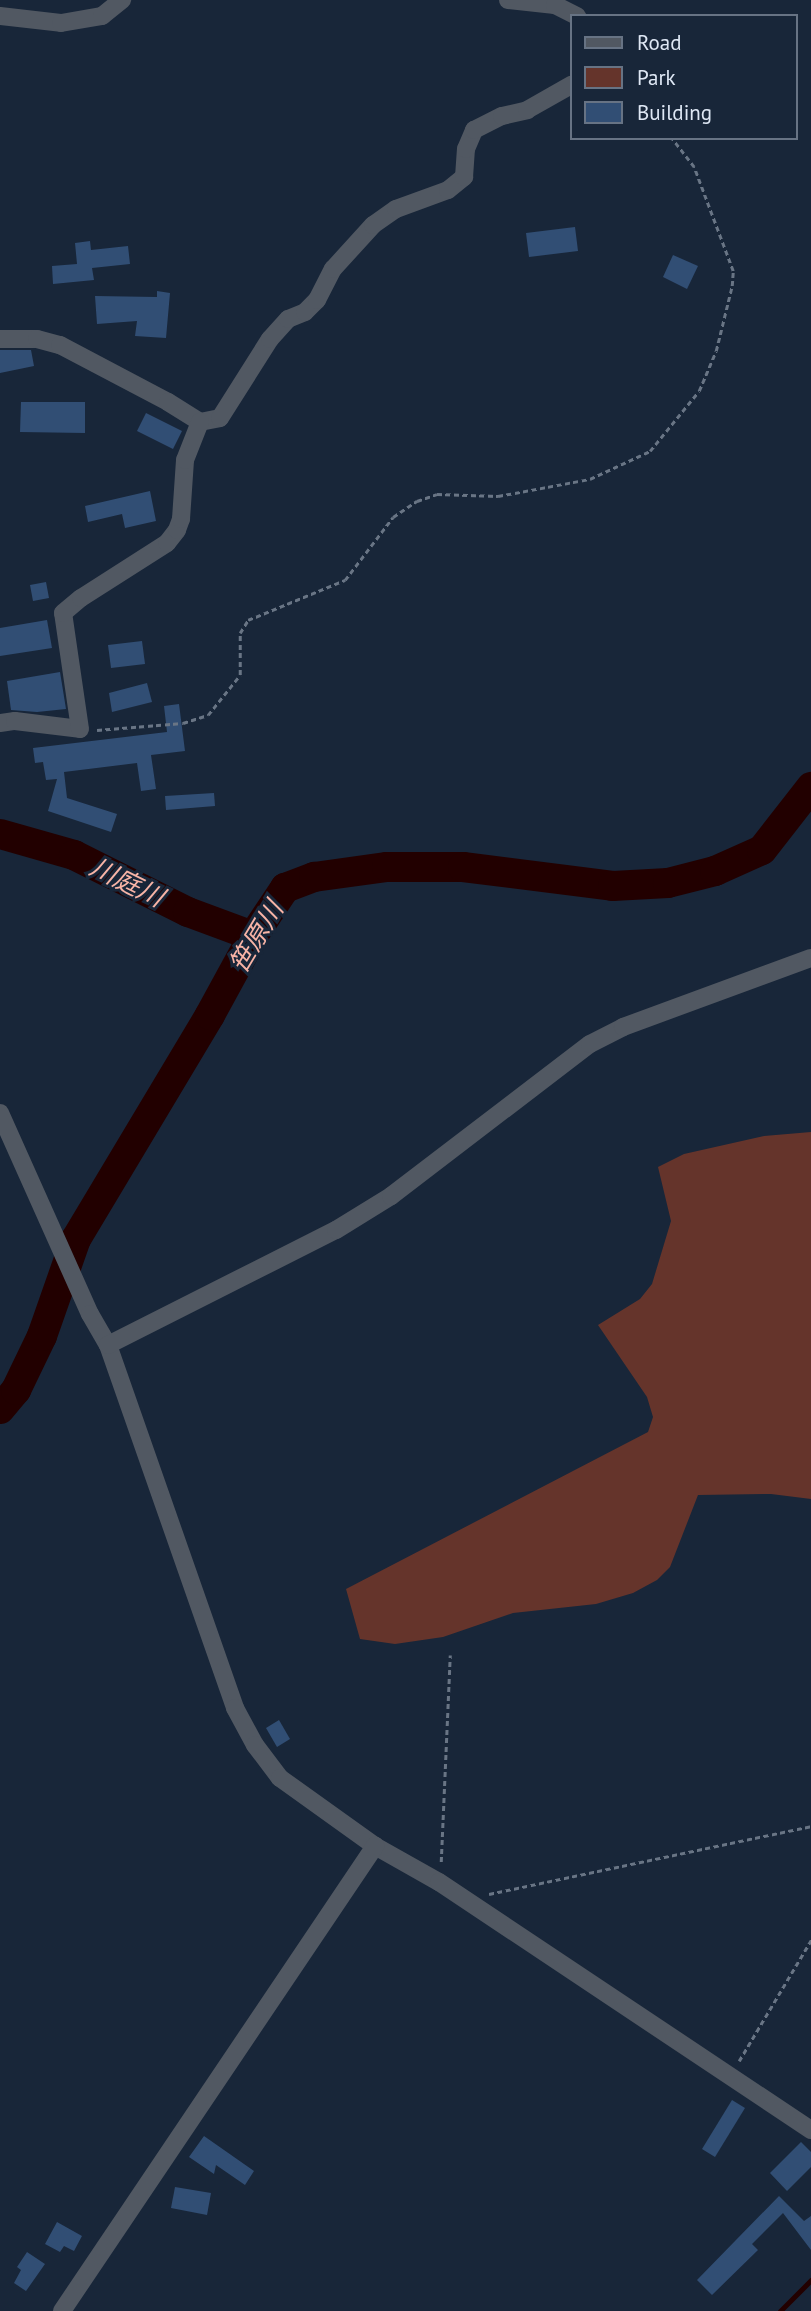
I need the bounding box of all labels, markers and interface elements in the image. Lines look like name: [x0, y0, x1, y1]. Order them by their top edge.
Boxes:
legend: [570, 14, 797, 140]
text: Road: [637, 29, 681, 56]
text: Park: [637, 64, 676, 91]
text: Building: [637, 99, 712, 126]
water label: 川庭川: [85, 851, 169, 913]
water label: 笹原川: [223, 896, 289, 978]

